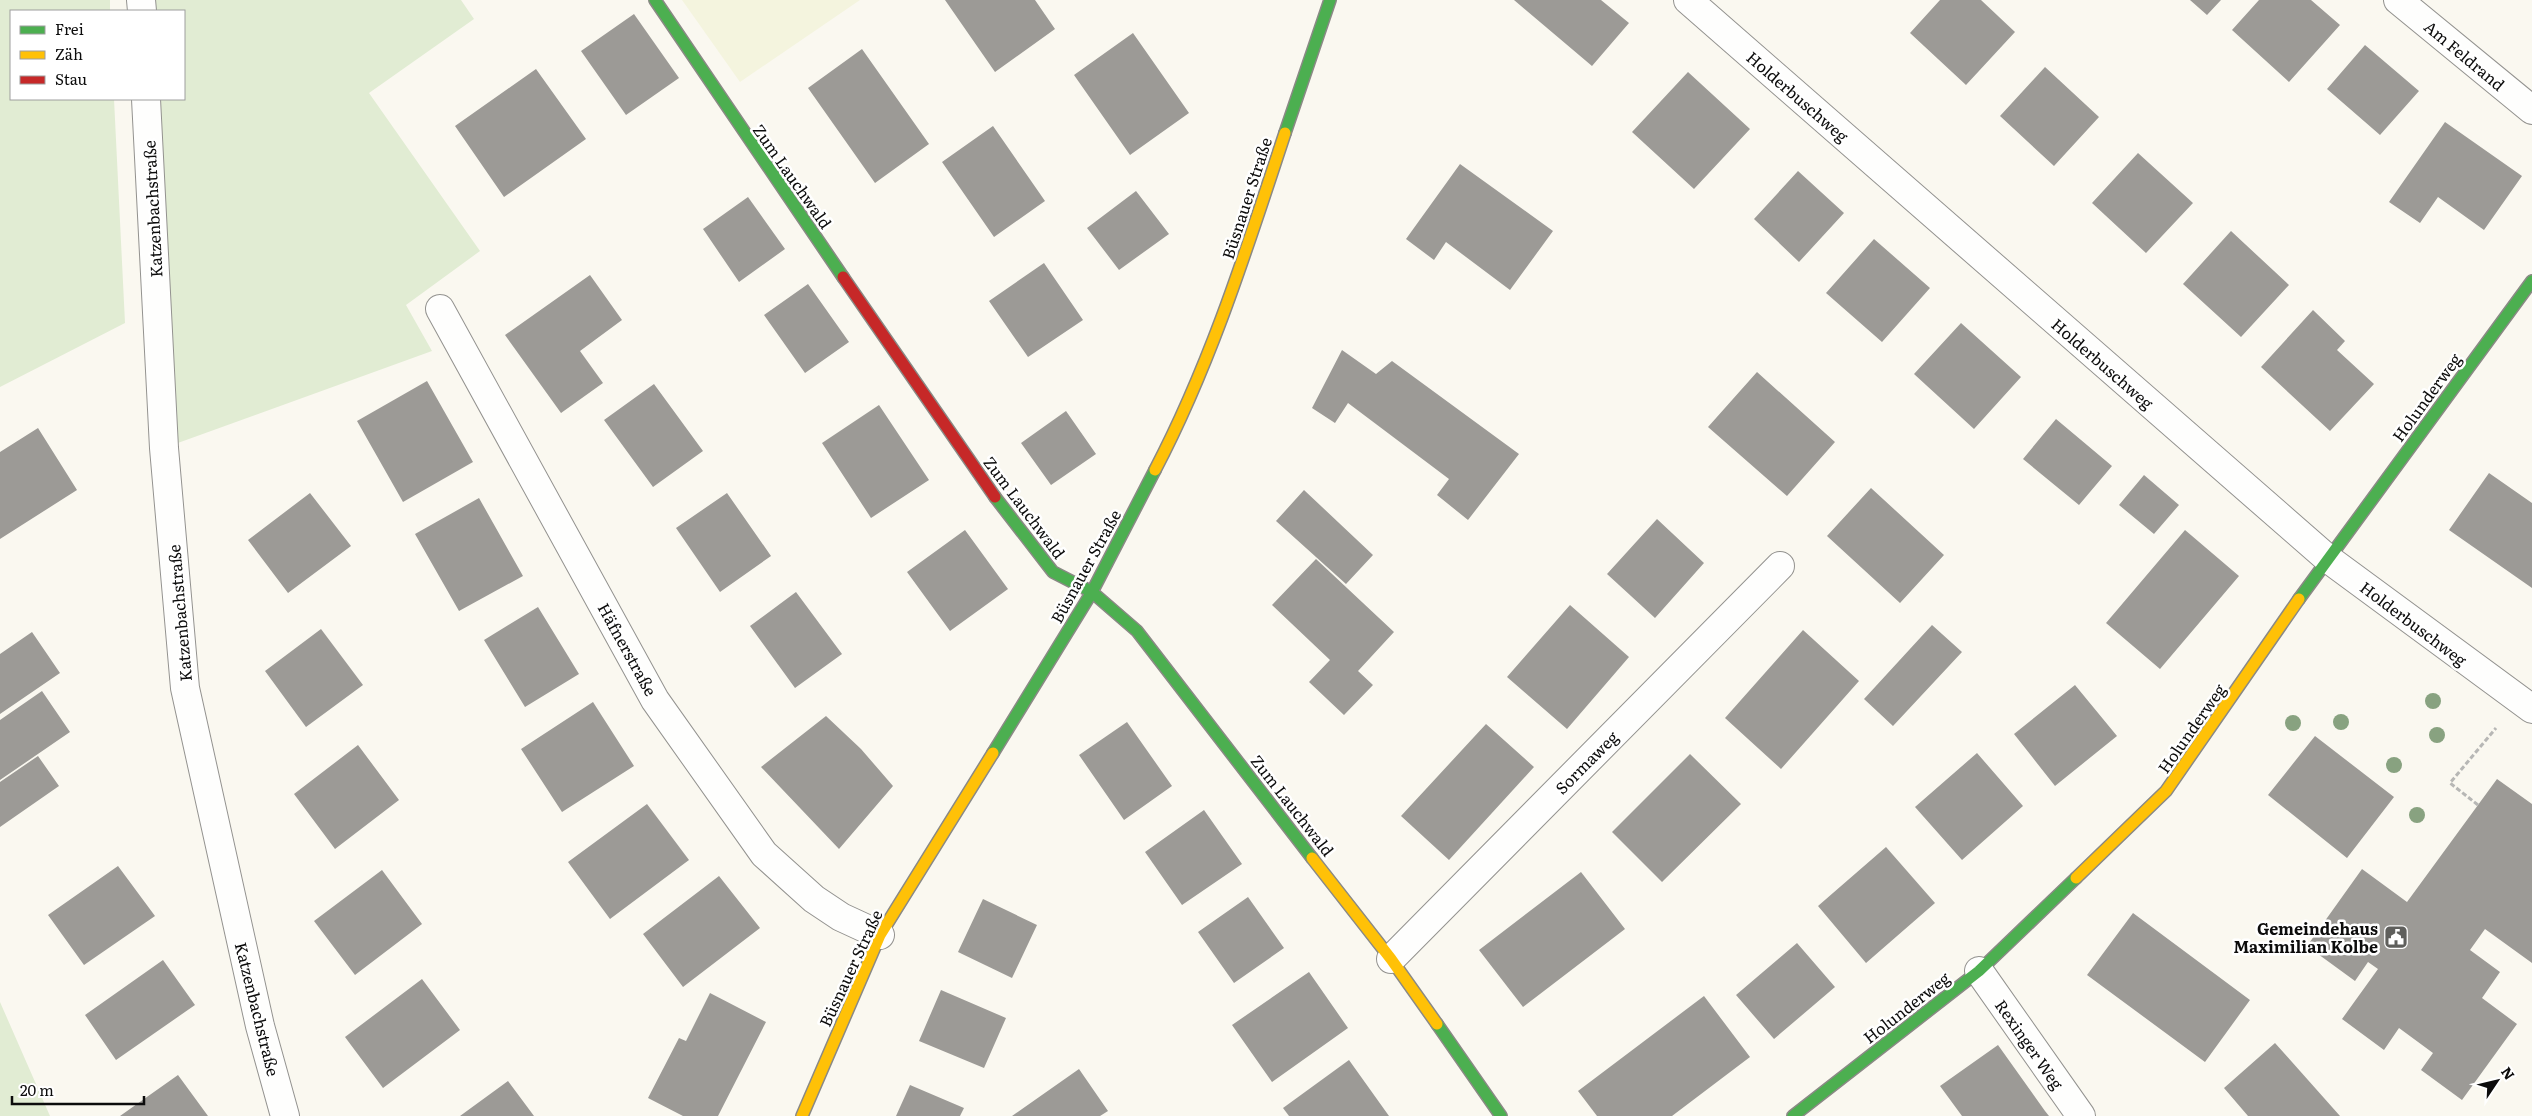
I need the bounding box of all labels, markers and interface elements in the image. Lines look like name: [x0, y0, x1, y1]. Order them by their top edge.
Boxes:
legend: [10, 10, 185, 100]
street label: Am Feldrand: [2419, 14, 2511, 96]
text: Frei: [55, 17, 84, 40]
text: Zäh: [55, 42, 83, 65]
street label: Holderbuschweg: [1742, 45, 1854, 147]
text: Stau: [55, 67, 87, 90]
street label: Zum Lauchwald: [748, 119, 838, 233]
street label: Büsnauer Straße: [1215, 134, 1277, 262]
street label: Katzenbachstraße: [136, 140, 168, 278]
street label: Holderbuschweg: [2047, 312, 2159, 414]
street label: Holunderweg: [2386, 348, 2466, 446]
street label: Zum Lauchwald: [978, 451, 1072, 563]
street label: Büsnauer Straße: [1044, 505, 1126, 627]
street label: Katzenbachstraße: [161, 543, 197, 683]
street label: Holderbuschweg: [2356, 575, 2472, 671]
street label: Häfnerstraße: [593, 598, 663, 700]
street label: Holunderweg: [2151, 678, 2231, 778]
street label: Sormaweg: [1549, 725, 1623, 799]
street label: Zum Lauchwald: [1246, 749, 1340, 861]
street label: Büsnauer Straße: [812, 906, 888, 1030]
place label: Gemeindehaus Maximilian Kolbe: [2233, 916, 2378, 958]
public building icon: Gemeindehaus Maximilian Kolbe: [2383, 924, 2409, 950]
street label: Katzenbachstraße: [230, 939, 286, 1079]
street label: Holunderweg: [1858, 965, 1955, 1049]
street label: Rexinger Weg: [1990, 994, 2070, 1094]
north arrow: [2472, 1056, 2522, 1106]
text: N: [2497, 1062, 2520, 1084]
scale bar: [12, 1074, 145, 1106]
text: 20 m: [20, 1078, 54, 1101]

